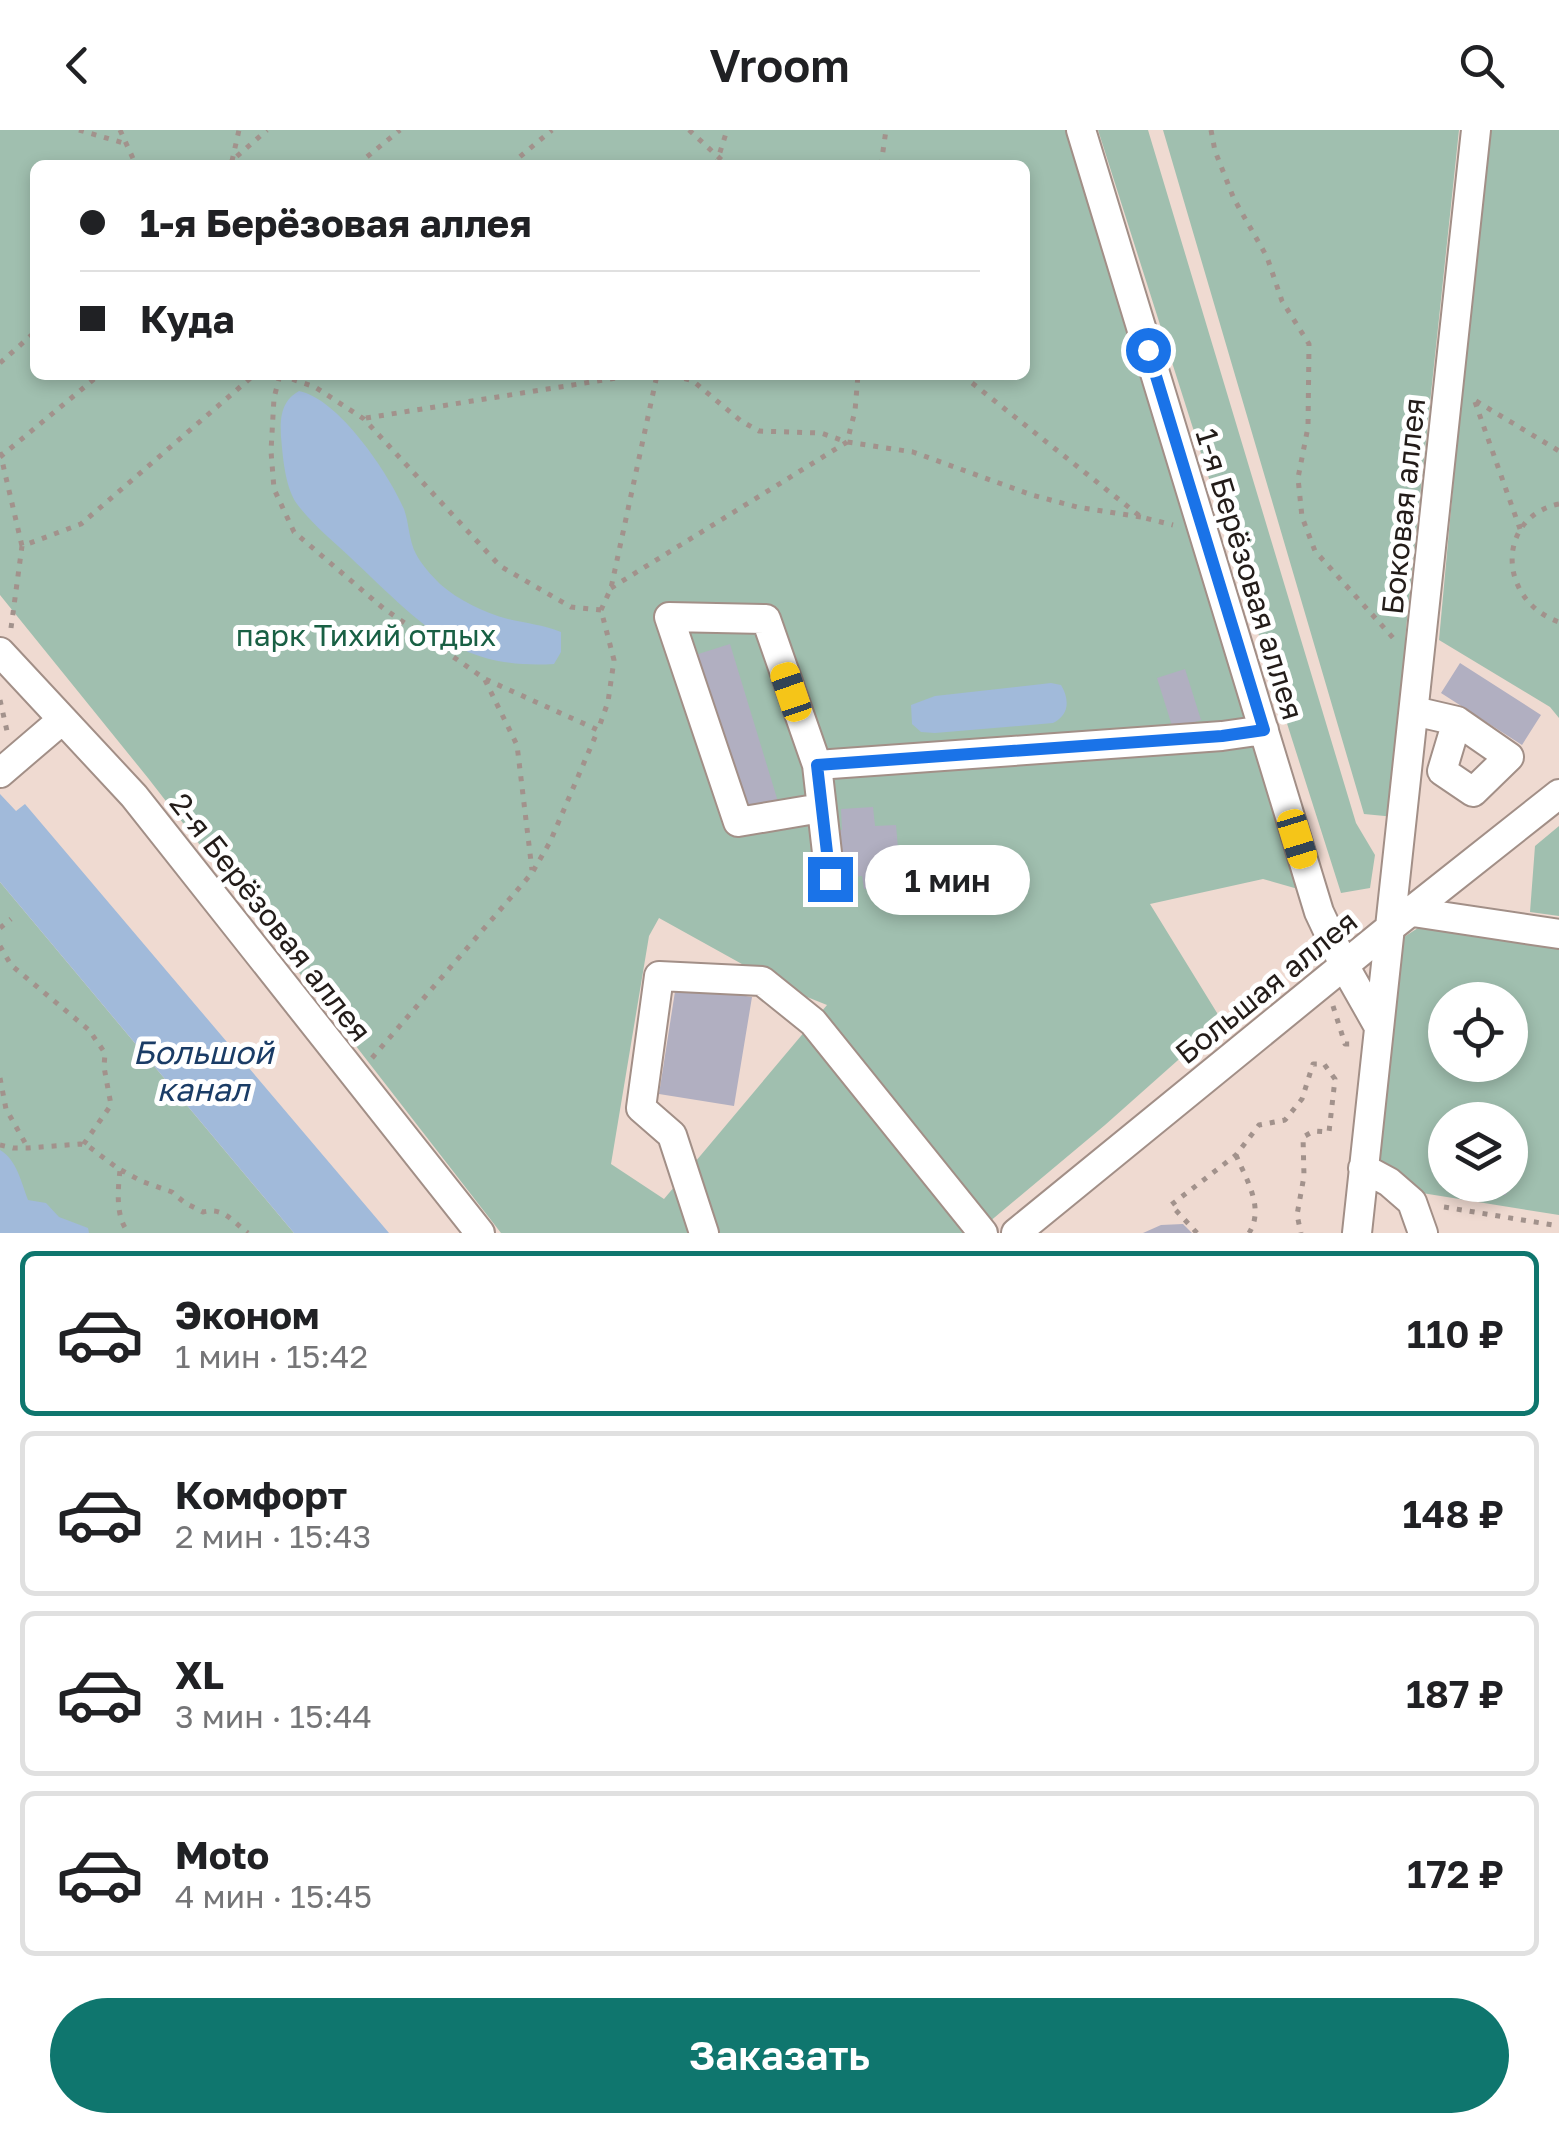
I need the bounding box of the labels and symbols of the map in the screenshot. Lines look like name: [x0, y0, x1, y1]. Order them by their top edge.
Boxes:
route start: [1126, 328, 1171, 373]
street label: Боковая аллея: [1374, 396, 1432, 616]
street label: 1-я Берёзовая аллея: [1189, 424, 1311, 724]
park label: парк Тихий отдых: [236, 617, 496, 653]
car: [767, 659, 815, 725]
street label: 2-я Берёзовая аллея: [163, 786, 379, 1048]
car: [1274, 806, 1320, 872]
callout: 1 мин: [865, 844, 1030, 914]
route end: [808, 857, 853, 902]
street label: Большая аллея: [1168, 903, 1364, 1071]
water label: Большой канал: [133, 1033, 276, 1108]

